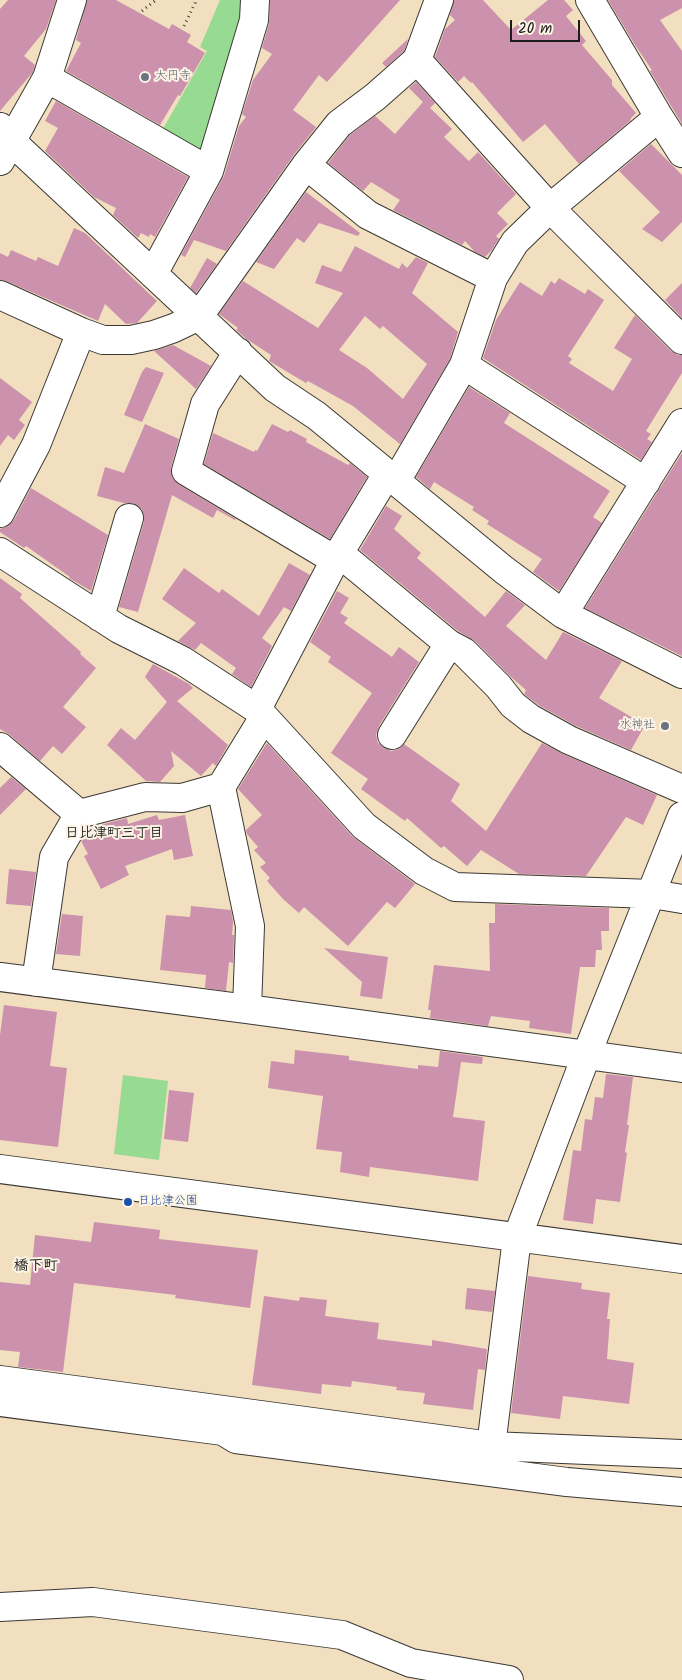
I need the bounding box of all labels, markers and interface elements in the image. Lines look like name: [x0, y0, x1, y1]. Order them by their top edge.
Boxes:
scale bar: [512, 10, 582, 42]
text: 20 m: [518, 17, 552, 41]
place label: 大円寺: [155, 70, 191, 84]
marker: 大円寺: [139, 71, 151, 83]
place label: 水神社: [619, 719, 655, 733]
marker: 水神社: [659, 720, 671, 732]
district label: 日比津町三丁目: [65, 827, 163, 843]
place label: 日比津公園: [138, 1195, 198, 1209]
marker: 日比津公園: [122, 1196, 134, 1208]
district label: 橋下町: [14, 1258, 58, 1276]

